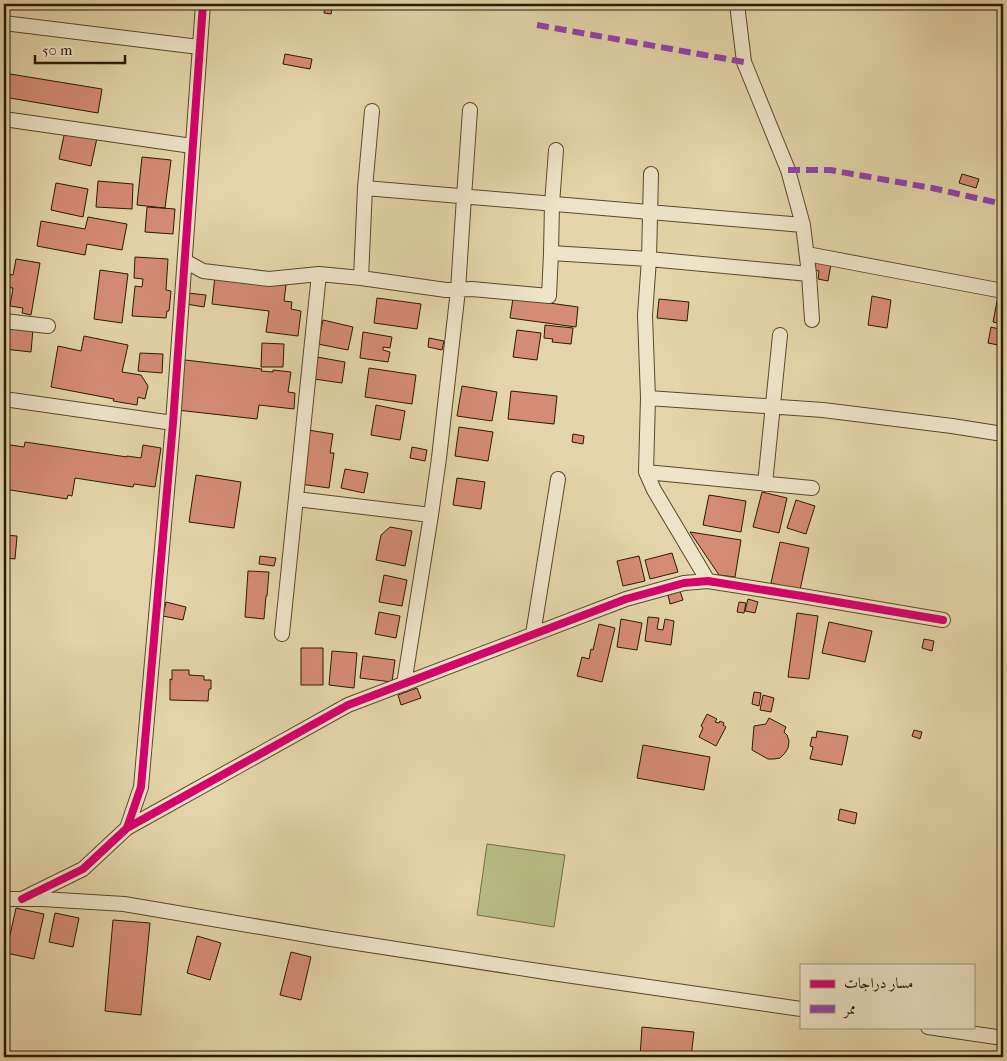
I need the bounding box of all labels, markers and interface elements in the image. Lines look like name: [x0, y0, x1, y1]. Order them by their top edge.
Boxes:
scale bar: [35, 32, 125, 64]
text: 50 m: [42, 41, 73, 59]
legend: [800, 964, 974, 1028]
text: مسار دراجات: [844, 974, 913, 992]
text: ممر: [842, 1000, 856, 1019]

